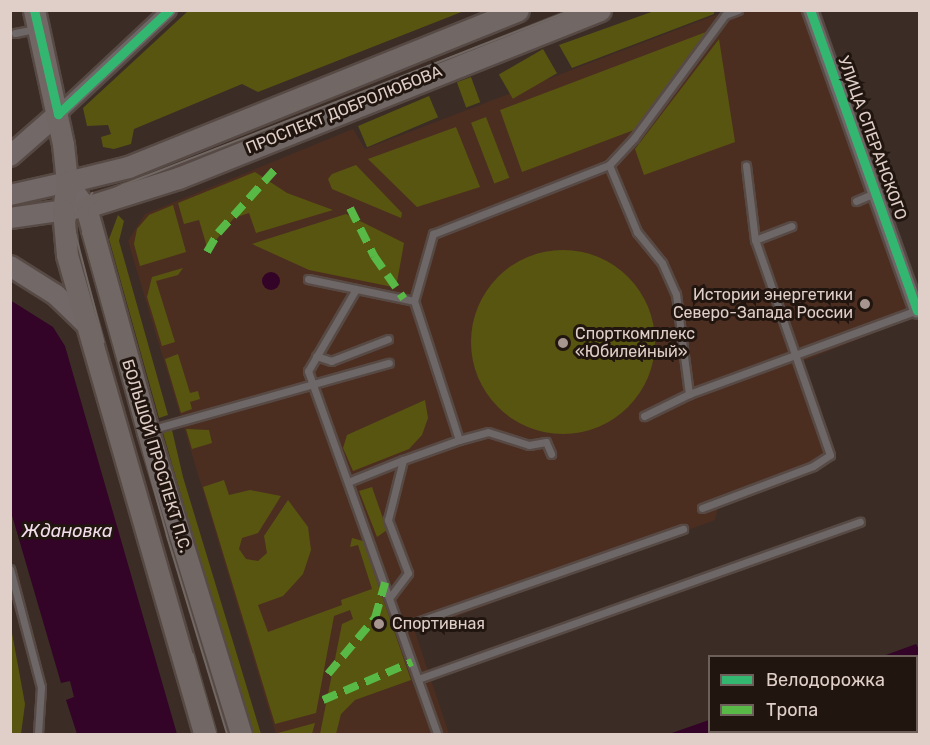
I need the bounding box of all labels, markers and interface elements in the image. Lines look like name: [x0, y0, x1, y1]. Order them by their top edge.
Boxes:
street label: УЛИЦА СПЕРАНСКОГО: [833, 54, 911, 222]
street label: ПРОСПЕКТ ДОБРОЛЮБОВА: [243, 62, 445, 158]
place label: Истории энергетики Северо-Запада России: [673, 285, 853, 323]
marker: Истории энергетики Северо-Запада России: [858, 297, 872, 311]
place label: Спорткомплекс «Юбилейный»: [575, 324, 695, 362]
marker: Спорткомплекс «Юбилейный»: [556, 336, 570, 350]
street label: БОЛЬШОЙ ПРОСПЕКТ П.С.: [117, 357, 195, 555]
water label: Ждановка: [21, 520, 113, 542]
place label: Спортивная: [392, 614, 485, 634]
marker: Спортивная: [370, 615, 388, 633]
legend: [708, 655, 918, 733]
text: Велодорожка: [766, 669, 885, 691]
text: Тропа: [766, 699, 818, 721]

